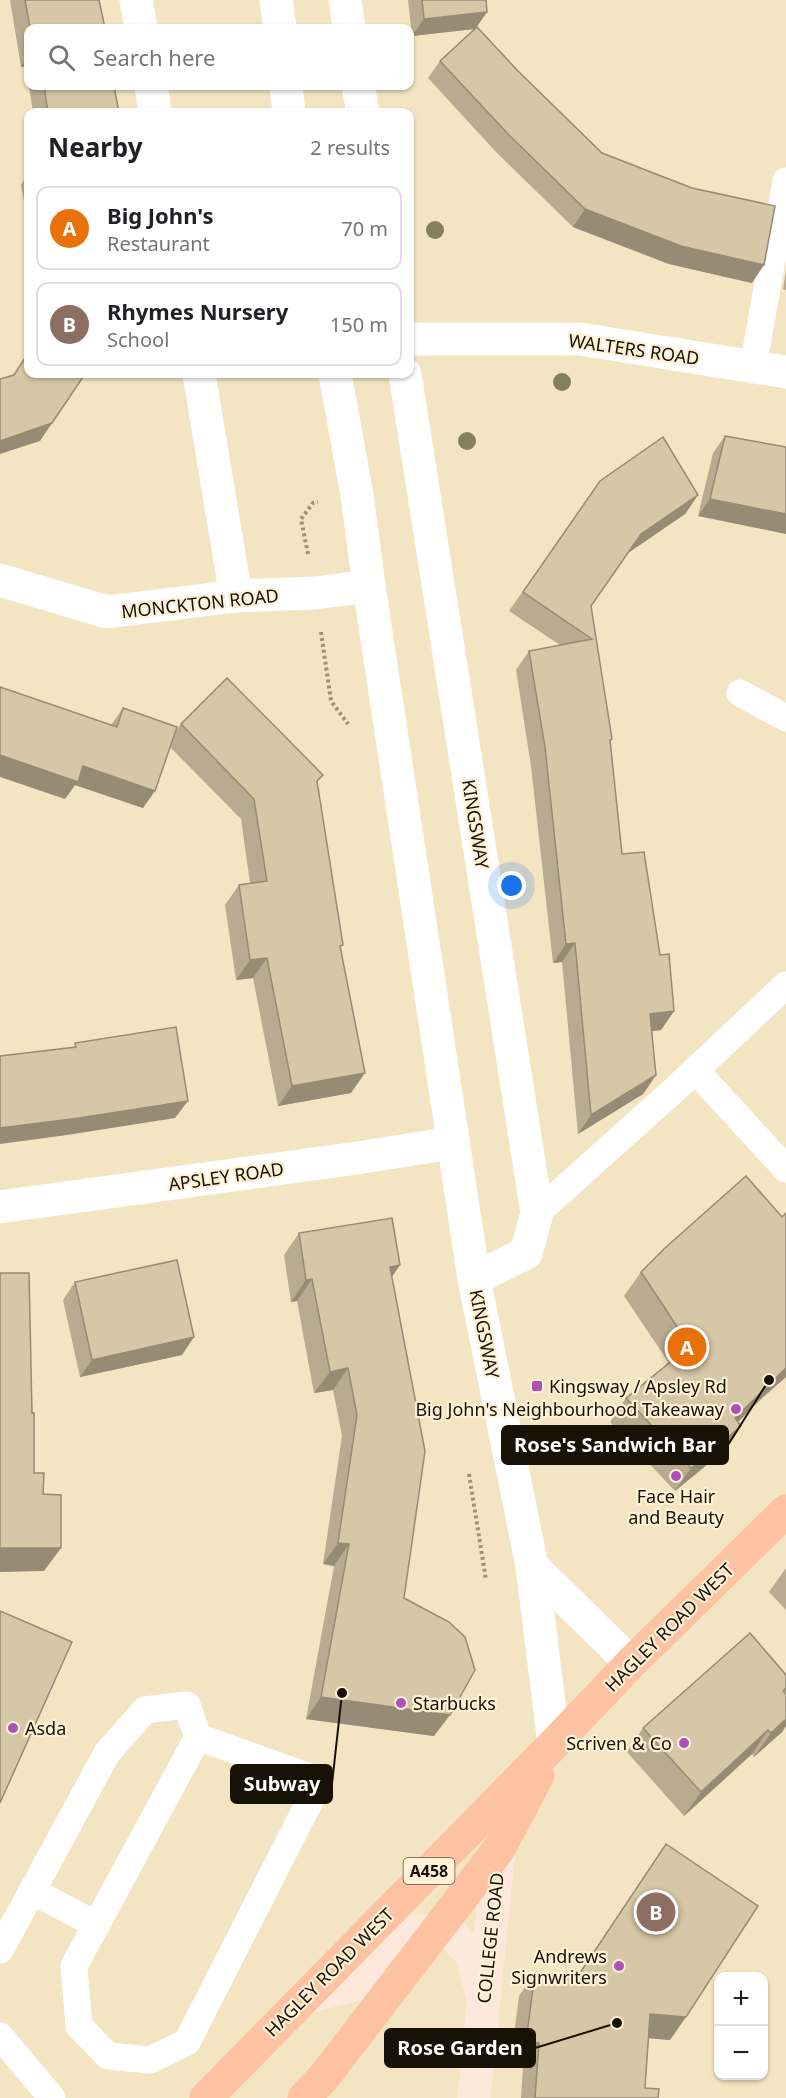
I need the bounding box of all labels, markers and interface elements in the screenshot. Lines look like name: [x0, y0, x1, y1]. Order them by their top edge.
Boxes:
search box: [24, 24, 414, 90]
icon: search: [45, 41, 78, 74]
text: Search here: [93, 42, 215, 72]
text: Nearby: [48, 129, 143, 165]
text: 2 results: [310, 134, 390, 161]
text: Big John's: [107, 200, 213, 230]
text: A: [63, 215, 76, 242]
text: 70 m: [341, 215, 388, 242]
text: Restaurant: [107, 230, 210, 257]
text: Rhymes Nursery: [107, 296, 288, 326]
text: B: [63, 311, 76, 338]
text: 150 m: [330, 311, 388, 338]
text: School: [107, 326, 169, 353]
street label: WALTERS ROAD: [567, 328, 701, 370]
street label: MONCKTON ROAD: [120, 583, 280, 623]
street label: KINGSWAY: [457, 777, 495, 871]
your location: [497, 871, 526, 900]
street label: APSLEY ROAD: [167, 1156, 285, 1196]
street label: KINGSWAY: [465, 1287, 506, 1382]
pin: A: [668, 1324, 706, 1370]
place label: Kingsway / Apsley Rd: [549, 1374, 727, 1398]
marker: Kingsway / Apsley Rd: [530, 1379, 544, 1393]
place label: Big John's Neighbourhood Takeaway: [415, 1397, 725, 1421]
marker: Big John's Neighbourhood Takeaway: [729, 1402, 743, 1416]
callout: Rose's Sandwich Bar: [502, 1426, 728, 1464]
text: Rose's Sandwich Bar: [514, 1431, 716, 1458]
marker: Face Hair and Beauty: [669, 1469, 683, 1483]
place label: Face Hair and Beauty: [628, 1484, 725, 1529]
street label: HAGLEY ROAD WEST: [599, 1557, 739, 1697]
place label: Starbucks: [413, 1691, 496, 1715]
marker: Starbucks: [394, 1696, 408, 1710]
place label: Asda: [25, 1716, 66, 1740]
marker: Asda: [6, 1721, 20, 1735]
place label: Scriven & Co: [566, 1731, 672, 1755]
marker: Scriven & Co: [677, 1736, 691, 1750]
callout: Subway: [231, 1765, 332, 1803]
text: Subway: [244, 1770, 321, 1797]
road number: A458: [404, 1858, 454, 1884]
street label: COLLEGE ROAD: [471, 1871, 509, 2005]
pin: B: [636, 1890, 676, 1934]
street label: HAGLEY ROAD WEST: [259, 1902, 399, 2042]
place label: Andrews Signwriters: [511, 1944, 607, 1989]
marker: Andrews Signwriters: [612, 1959, 626, 1973]
map controls: [714, 1972, 768, 2080]
button: +: [714, 1972, 768, 2026]
button: −: [714, 2026, 768, 2080]
callout: Rose Garden: [385, 2029, 535, 2067]
text: Rose Garden: [397, 2034, 523, 2061]

